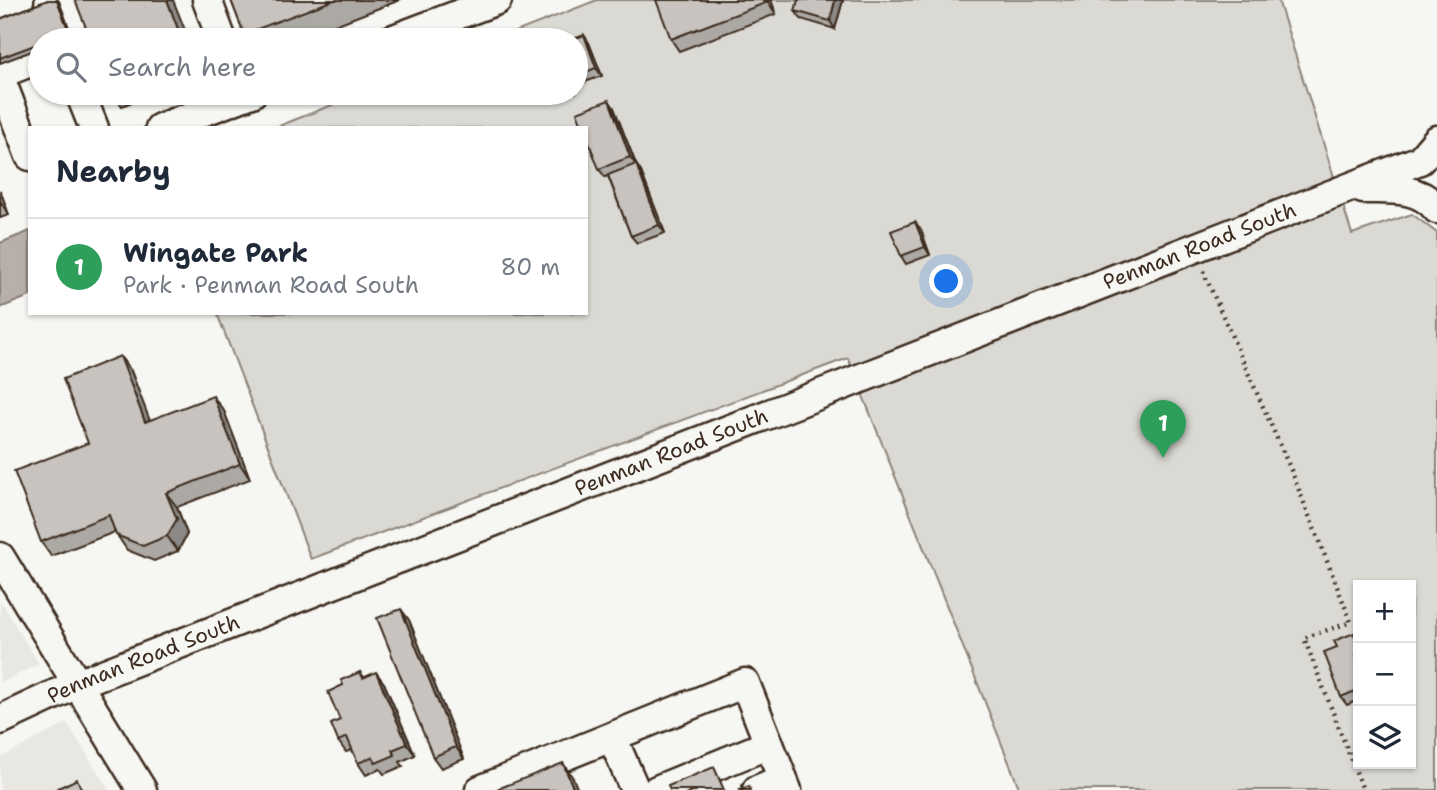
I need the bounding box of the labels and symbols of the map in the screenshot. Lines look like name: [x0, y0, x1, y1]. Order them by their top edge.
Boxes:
street label: Penman Road South: [1099, 196, 1300, 296]
your location: [929, 264, 963, 298]
pin: 1: [1140, 400, 1186, 458]
street label: Penman Road South: [571, 402, 772, 502]
street label: Penman Road South: [42, 608, 244, 710]

